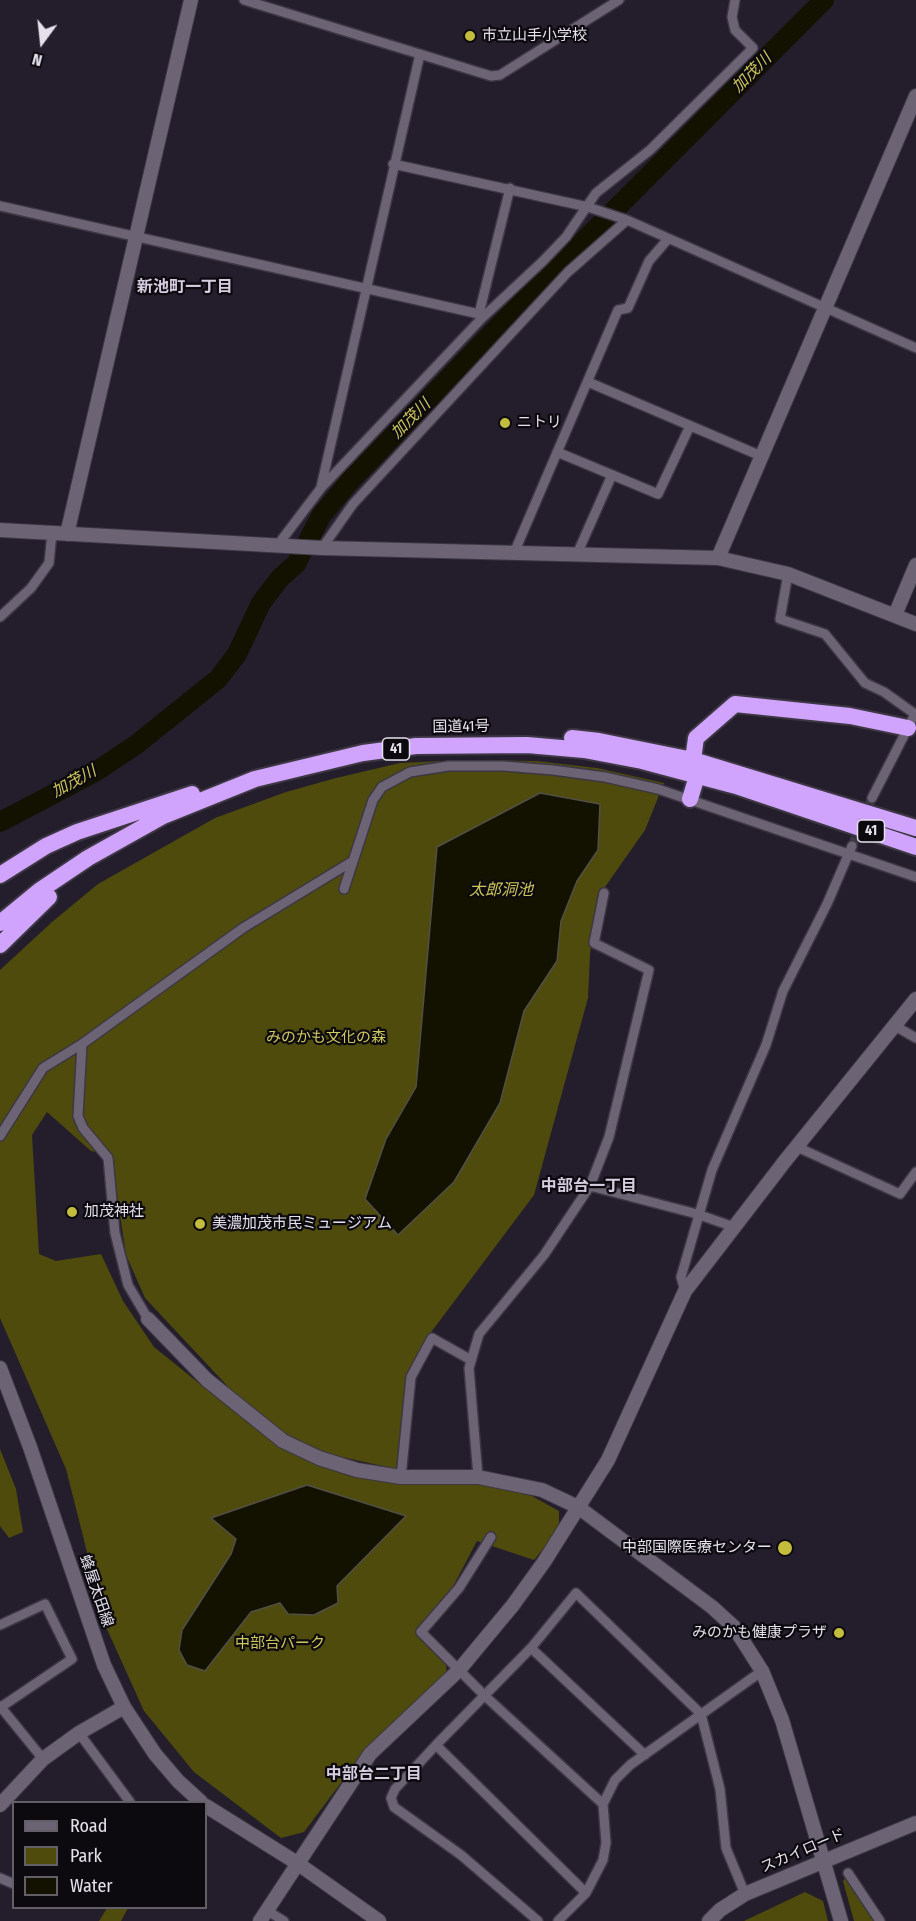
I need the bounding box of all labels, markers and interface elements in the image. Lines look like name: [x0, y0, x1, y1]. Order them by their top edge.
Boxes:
north arrow: [12, 12, 72, 72]
place label: 市立山手小学校: [482, 27, 587, 45]
marker: 市立山手小学校: [463, 29, 477, 43]
text: N: [30, 49, 44, 70]
water label: 加茂川: [728, 49, 776, 97]
district label: 新池町一丁目: [137, 278, 233, 298]
water label: 加茂川: [387, 395, 435, 443]
place label: ニトリ: [517, 414, 562, 432]
marker: ニトリ: [498, 416, 512, 430]
street label: 国道41号: [432, 718, 490, 736]
road number: 41: [382, 738, 410, 760]
water label: 加茂川: [48, 762, 100, 802]
road number: 41: [858, 820, 884, 842]
water label: 太郎洞池: [469, 881, 533, 901]
park label: みのかも文化の森: [266, 1029, 386, 1047]
district label: 中部台一丁目: [541, 1177, 637, 1197]
place label: 加茂神社: [84, 1203, 144, 1221]
marker: 加茂神社: [65, 1205, 79, 1219]
place label: 美濃加茂市民ミュージアム: [212, 1215, 392, 1233]
marker: 美濃加茂市民ミュージアム: [193, 1217, 207, 1231]
place label: 中部国際医療センター: [622, 1539, 772, 1557]
marker: 中部国際医療センター: [776, 1539, 794, 1557]
street label: 蜂屋太田線: [75, 1553, 117, 1629]
place label: みのかも健康プラザ: [692, 1624, 827, 1642]
marker: みのかも健康プラザ: [832, 1626, 846, 1640]
park label: 中部台パーク: [235, 1635, 325, 1653]
district label: 中部台二丁目: [326, 1765, 422, 1785]
legend: [12, 1801, 207, 1909]
text: Road: [70, 1815, 107, 1837]
street label: スカイロード: [758, 1825, 848, 1877]
text: Park: [70, 1845, 102, 1867]
text: Water: [70, 1875, 113, 1897]

